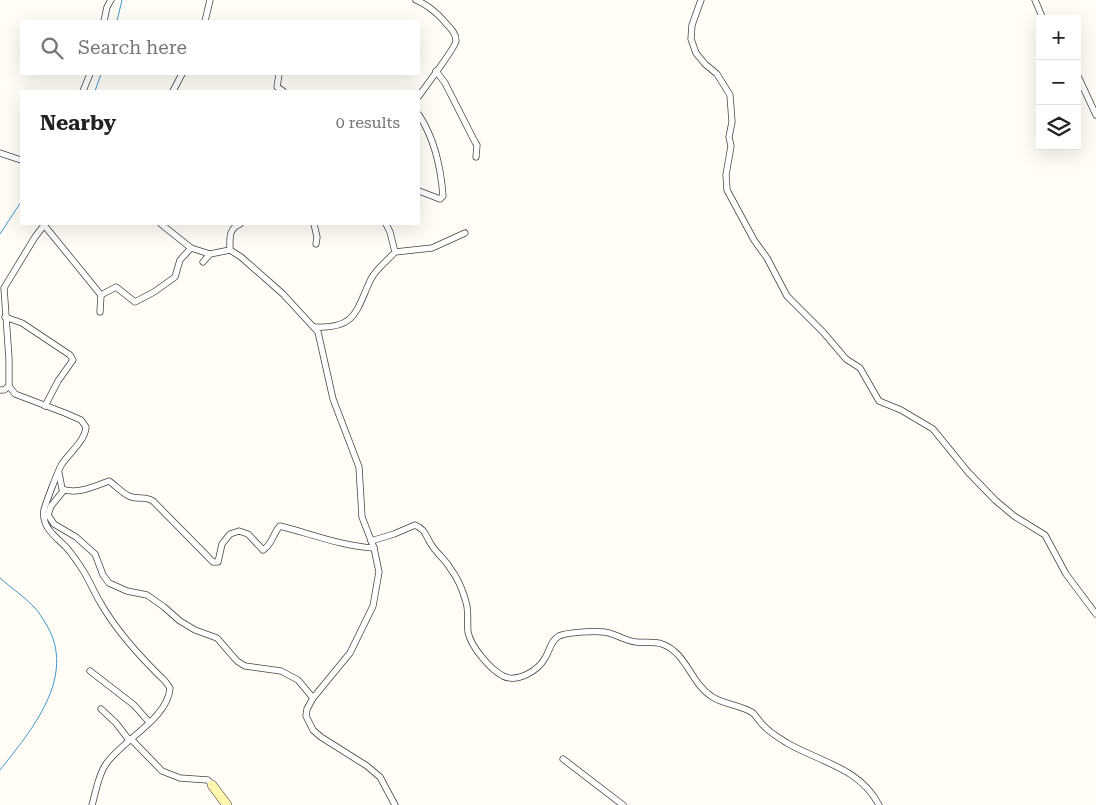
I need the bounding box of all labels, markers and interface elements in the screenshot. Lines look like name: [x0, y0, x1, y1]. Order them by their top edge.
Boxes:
map controls: [1036, 15, 1081, 150]
button: +: [1036, 15, 1081, 60]
search box: [20, 20, 420, 75]
icon: search: [38, 34, 66, 62]
text: Search here: [78, 36, 187, 59]
button: −: [1036, 60, 1081, 105]
button: layers: [1036, 105, 1081, 150]
text: Nearby: [40, 111, 116, 135]
text: 0 results: [336, 113, 400, 132]

